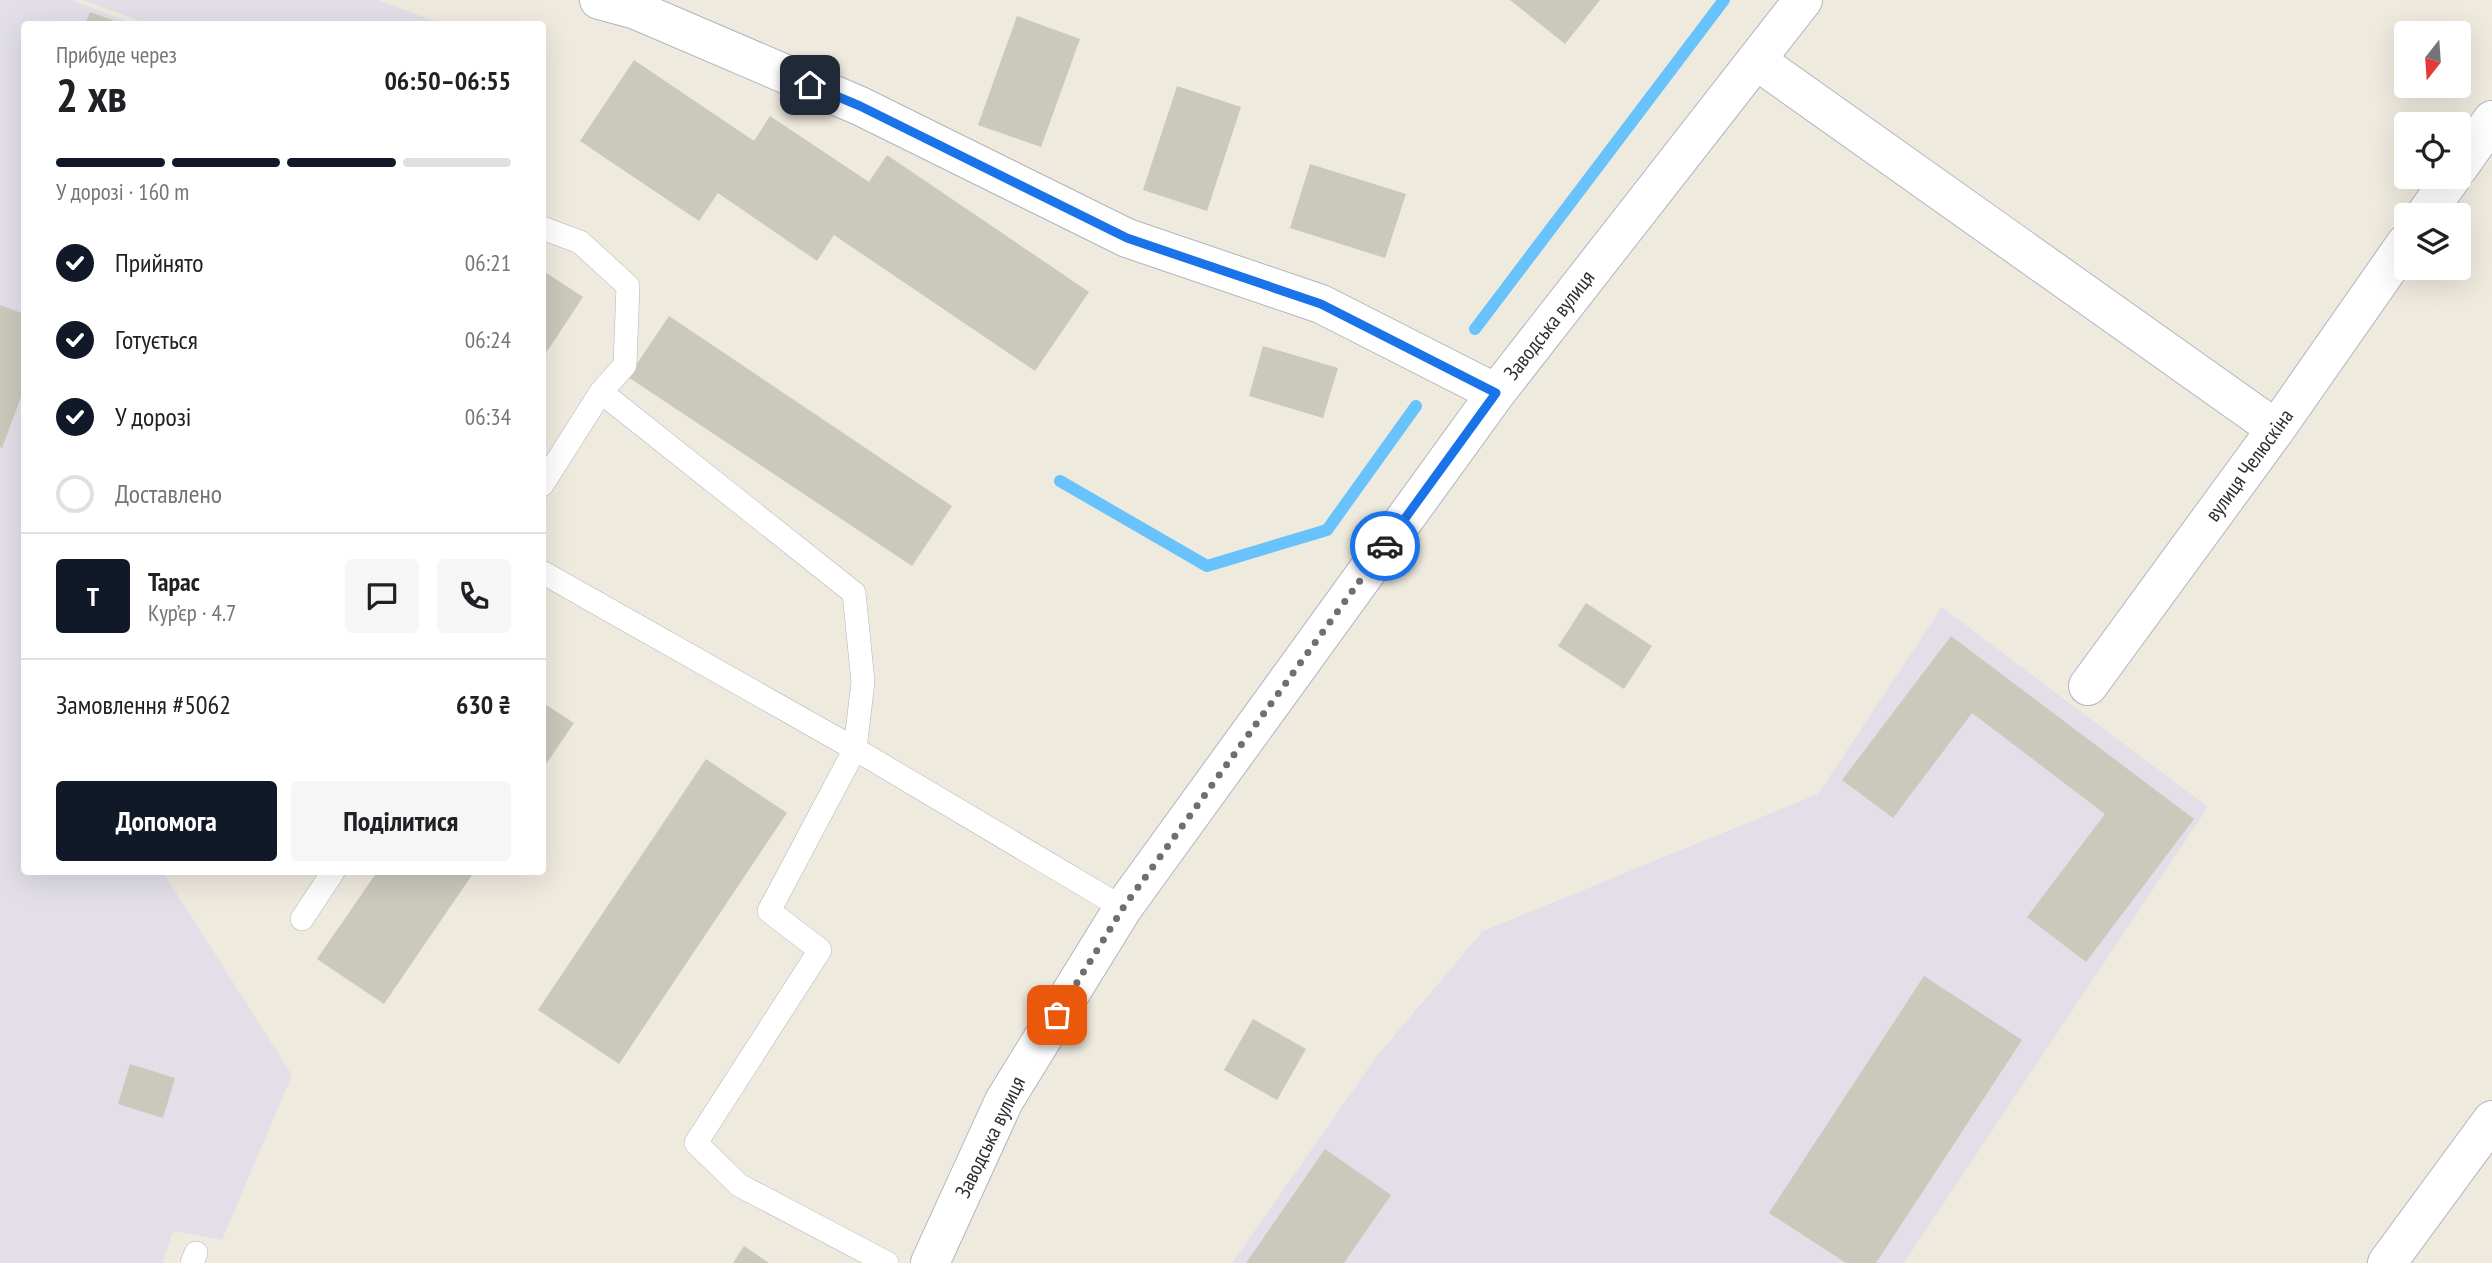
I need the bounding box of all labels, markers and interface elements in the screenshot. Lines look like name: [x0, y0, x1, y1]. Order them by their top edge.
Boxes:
north arrow: [2394, 21, 2471, 98]
map controls: [2394, 21, 2471, 280]
text: Прибуде через: [56, 40, 177, 69]
pin: [780, 55, 840, 115]
text: 06:50–06:55: [384, 64, 511, 97]
text: 2 хв: [56, 65, 127, 125]
icon: home: [791, 66, 829, 104]
button: locate: [2394, 112, 2471, 189]
text: У дорозі · 160 m: [56, 177, 189, 206]
button: layers: [2394, 203, 2471, 280]
icon: check: [56, 244, 94, 282]
text: Прийнято: [115, 246, 203, 279]
text: 06:21: [465, 248, 511, 277]
street label: Заводська вулиця: [1498, 265, 1600, 385]
icon: check: [56, 321, 94, 359]
text: Готується: [115, 323, 198, 356]
text: 06:24: [465, 325, 511, 354]
icon: check: [56, 398, 94, 436]
text: У дорозі: [115, 400, 192, 433]
text: 06:34: [465, 402, 511, 431]
street label: вулиця Челюскіна: [2199, 403, 2299, 527]
text: Доставлено: [115, 477, 222, 510]
courier: [1350, 511, 1420, 581]
icon: car: [1366, 527, 1404, 565]
button: chat: [345, 559, 419, 633]
button: phone: [437, 559, 511, 633]
text: Тарас: [148, 565, 200, 598]
text: Т: [87, 580, 99, 613]
text: Кур’єр · 4.7: [148, 598, 236, 627]
text: Замовлення #5062: [56, 688, 231, 721]
text: 630 ₴: [456, 688, 511, 721]
button: Допомога: [56, 781, 277, 861]
button: Поділитися: [291, 781, 511, 861]
pin: [1027, 985, 1087, 1045]
icon: bag: [1038, 996, 1076, 1034]
street label: Заводська вулиця: [949, 1072, 1031, 1202]

